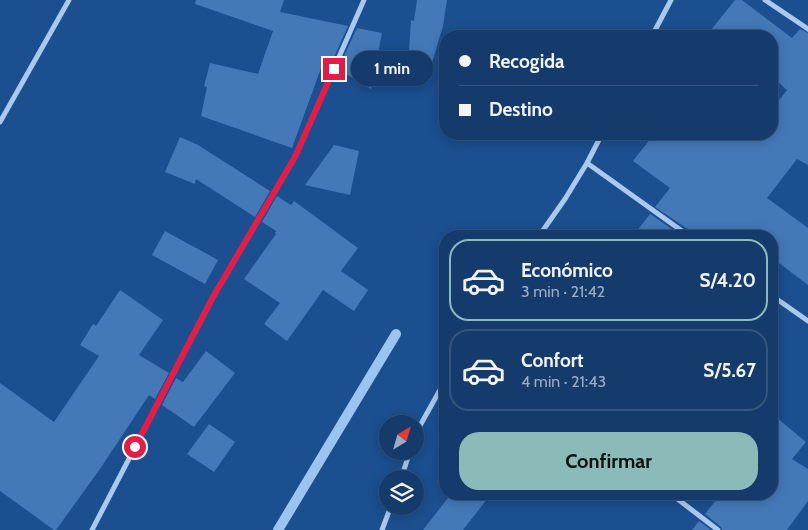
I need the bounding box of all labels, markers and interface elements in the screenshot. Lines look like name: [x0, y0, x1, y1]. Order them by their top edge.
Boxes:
text: Recogida: [489, 50, 565, 73]
callout: 1 min: [352, 52, 434, 86]
route end: [323, 58, 345, 80]
text: 1 min: [374, 59, 410, 78]
text: Destino: [489, 98, 553, 121]
icon: car: [461, 258, 506, 303]
text: Económico: [521, 259, 613, 282]
text: S/4.20: [699, 269, 756, 292]
text: 3 min · 21:42: [521, 282, 605, 301]
icon: car: [461, 348, 506, 393]
text: Confort: [521, 349, 584, 372]
text: S/5.67: [703, 359, 756, 382]
text: 4 min · 21:43: [521, 372, 606, 391]
north arrow: [379, 415, 424, 460]
map controls: [379, 415, 424, 515]
button: Confirmar: [459, 432, 758, 490]
route start: [124, 436, 146, 458]
button: layers: [379, 470, 424, 515]

